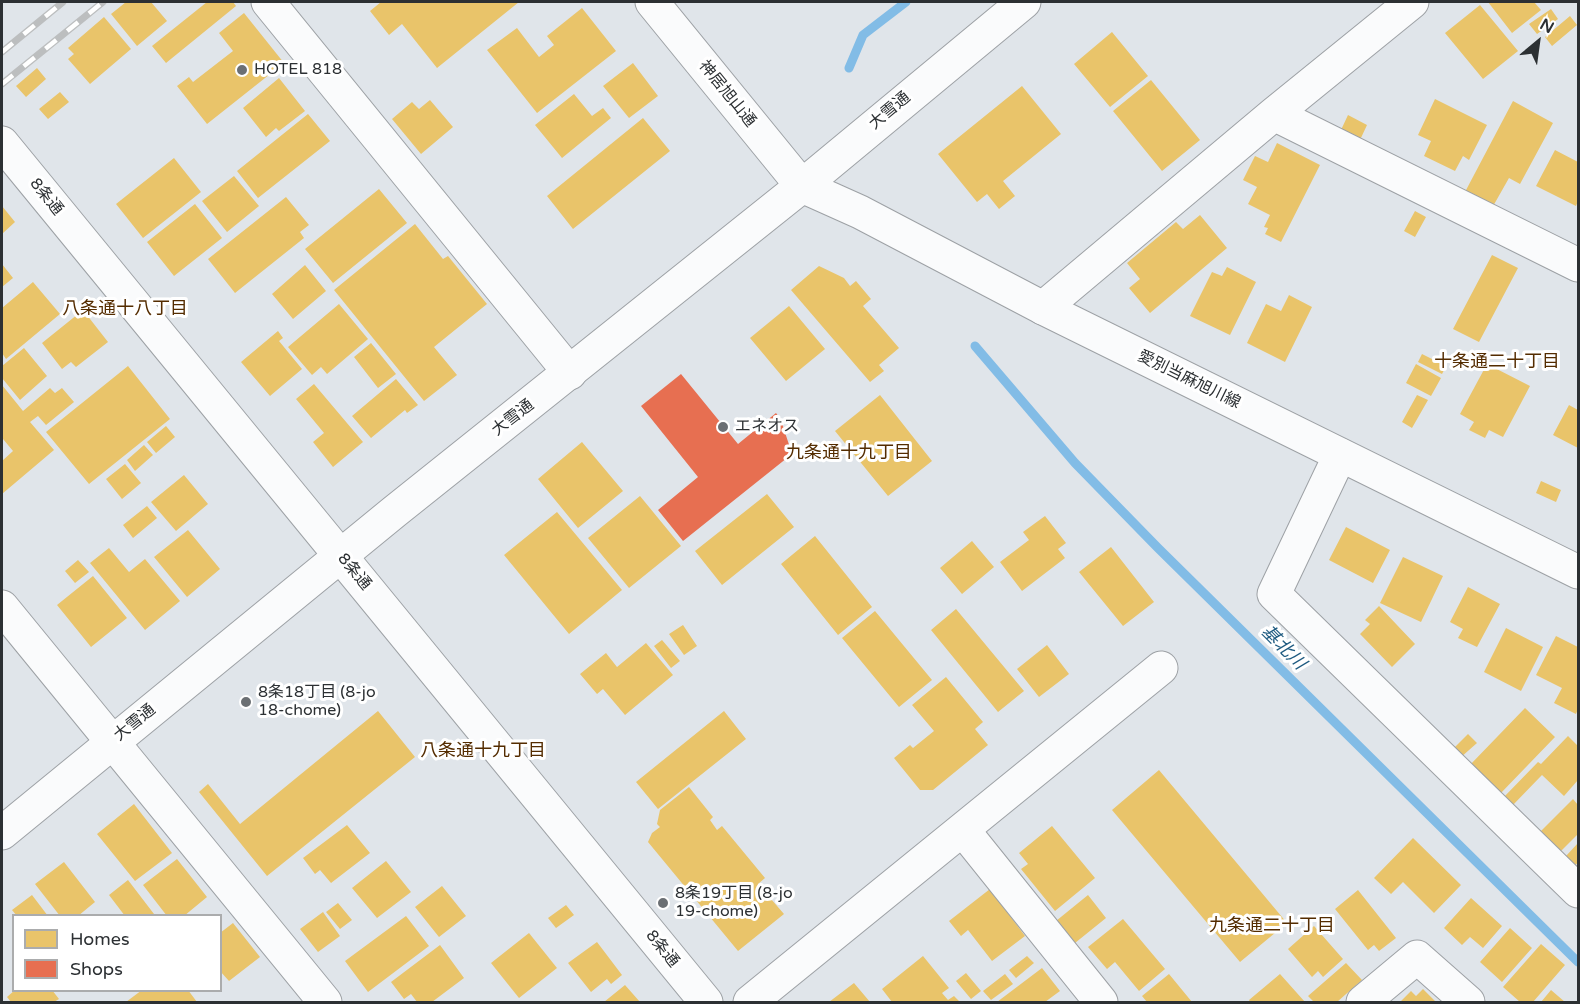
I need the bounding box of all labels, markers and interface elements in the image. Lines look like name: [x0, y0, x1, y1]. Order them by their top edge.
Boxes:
north arrow: [1508, 12, 1568, 72]
text: N: [1536, 14, 1557, 38]
street label: 神居旭山通: [694, 57, 760, 131]
place label: HOTEL 818: [254, 60, 342, 80]
marker: HOTEL 818: [235, 63, 249, 77]
street label: 大雪通: [865, 88, 915, 134]
street label: 8条通: [25, 175, 67, 219]
district label: 八条通十八丁目: [62, 298, 188, 320]
street label: 愛別当麻旭川線: [1134, 347, 1244, 413]
district label: 十条通二十丁目: [1434, 351, 1560, 373]
street label: 大雪通: [488, 396, 538, 440]
place label: エネオス: [735, 417, 799, 437]
marker: エネオス: [716, 420, 730, 434]
district label: 九条通十九丁目: [786, 442, 912, 464]
street label: 8条通: [333, 550, 375, 594]
water label: 基北川: [1256, 621, 1310, 675]
place label: 8条18丁目 (8-jo 18-chome): [258, 683, 376, 721]
marker: 8条18丁目 (8-jo 18-chome): [239, 695, 253, 709]
street label: 大雪通: [110, 700, 160, 746]
district label: 八条通十九丁目: [420, 740, 546, 762]
place label: 8条19丁目 (8-jo 19-chome): [675, 884, 793, 922]
marker: 8条19丁目 (8-jo 19-chome): [656, 896, 670, 910]
legend: [12, 914, 222, 992]
district label: 九条通二十丁目: [1209, 915, 1335, 937]
street label: 8条通: [641, 927, 683, 971]
text: Homes: [70, 928, 130, 950]
text: Shops: [70, 958, 123, 980]

